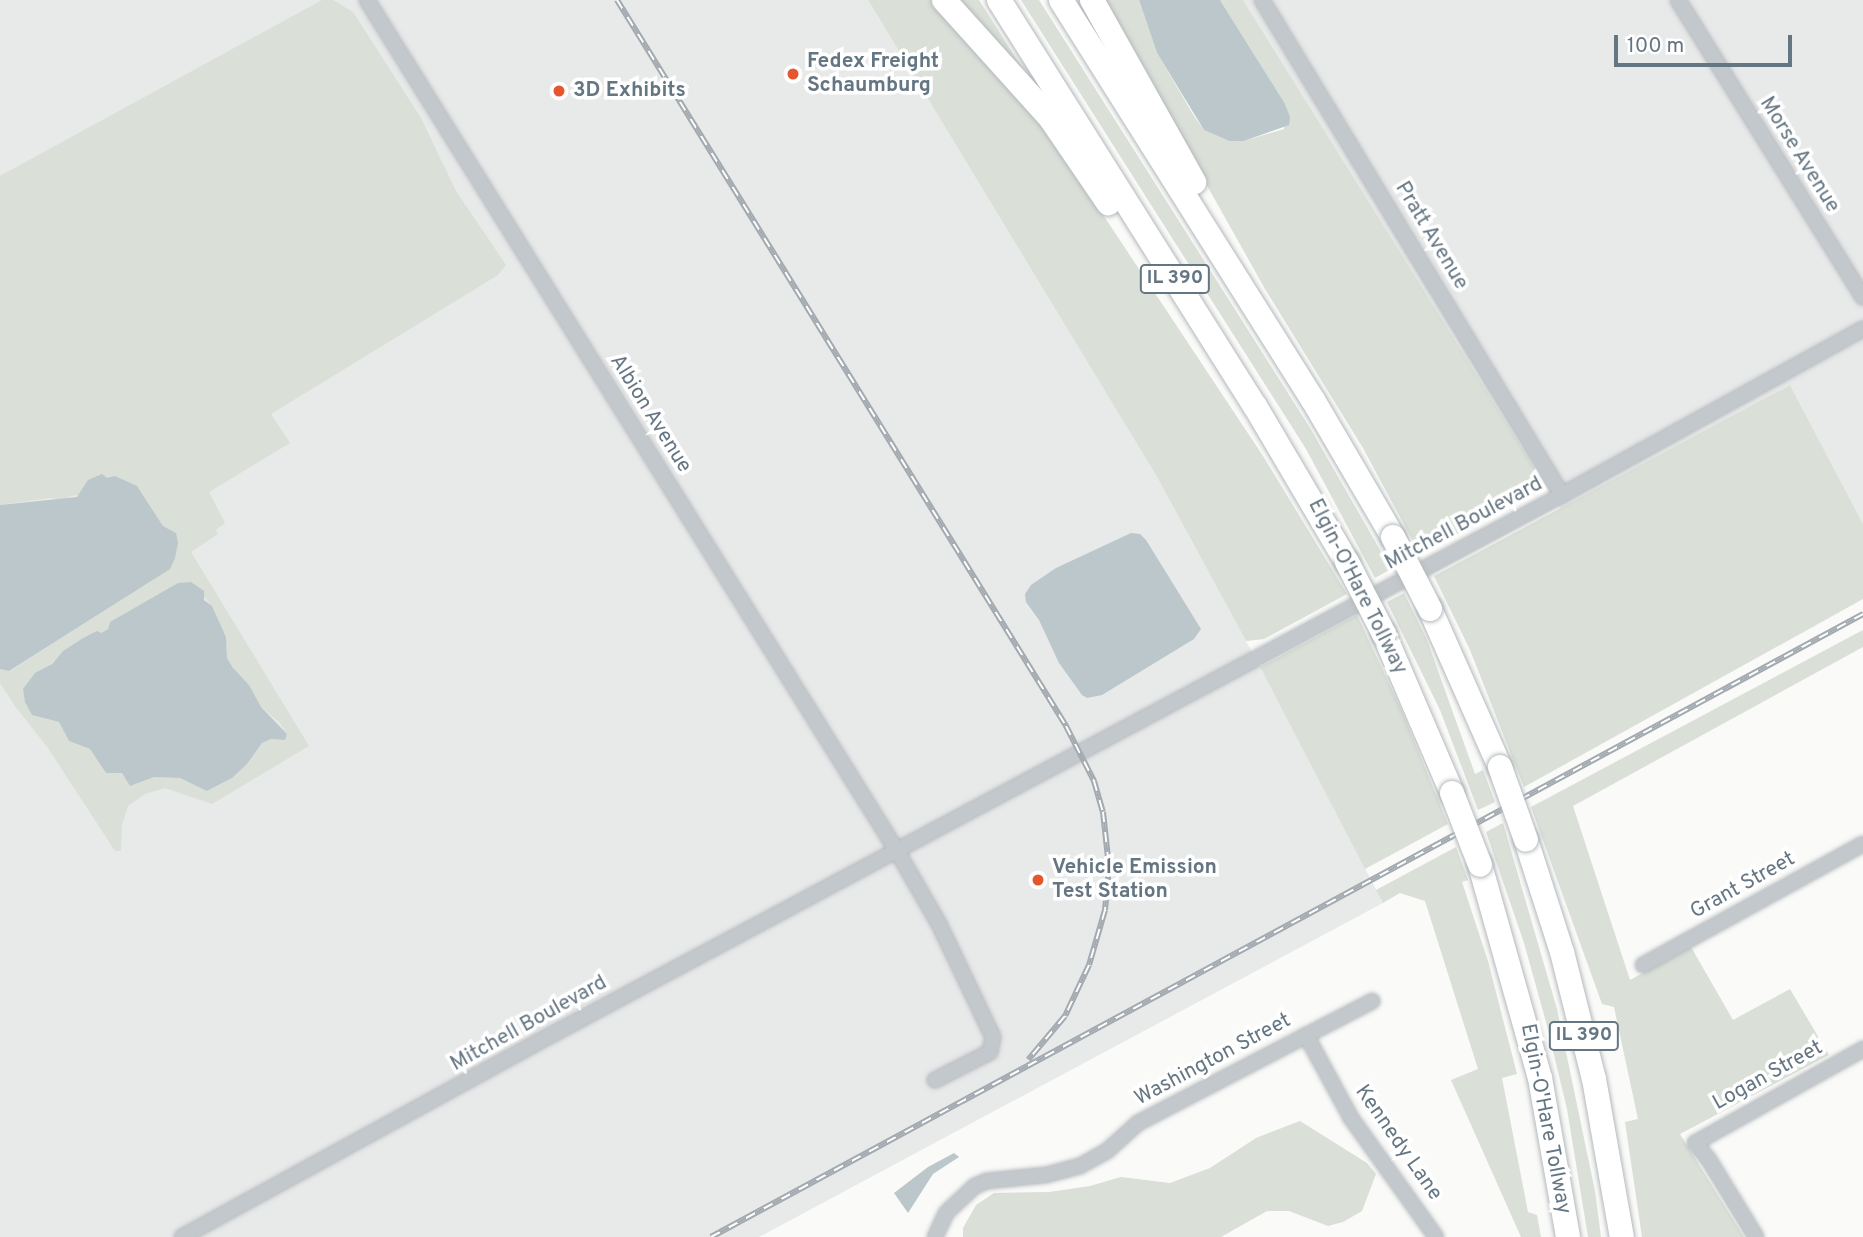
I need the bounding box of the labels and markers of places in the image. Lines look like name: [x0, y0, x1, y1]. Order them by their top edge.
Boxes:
place label: Fedex Freight Schaumburg: [807, 49, 939, 99]
marker: Fedex Freight Schaumburg: [785, 66, 801, 82]
place label: 3D Exhibits: [573, 78, 686, 104]
marker: 3D Exhibits: [551, 83, 567, 99]
place label: Vehicle Emission Test Station: [1052, 855, 1217, 905]
marker: Vehicle Emission Test Station: [1030, 872, 1046, 888]

